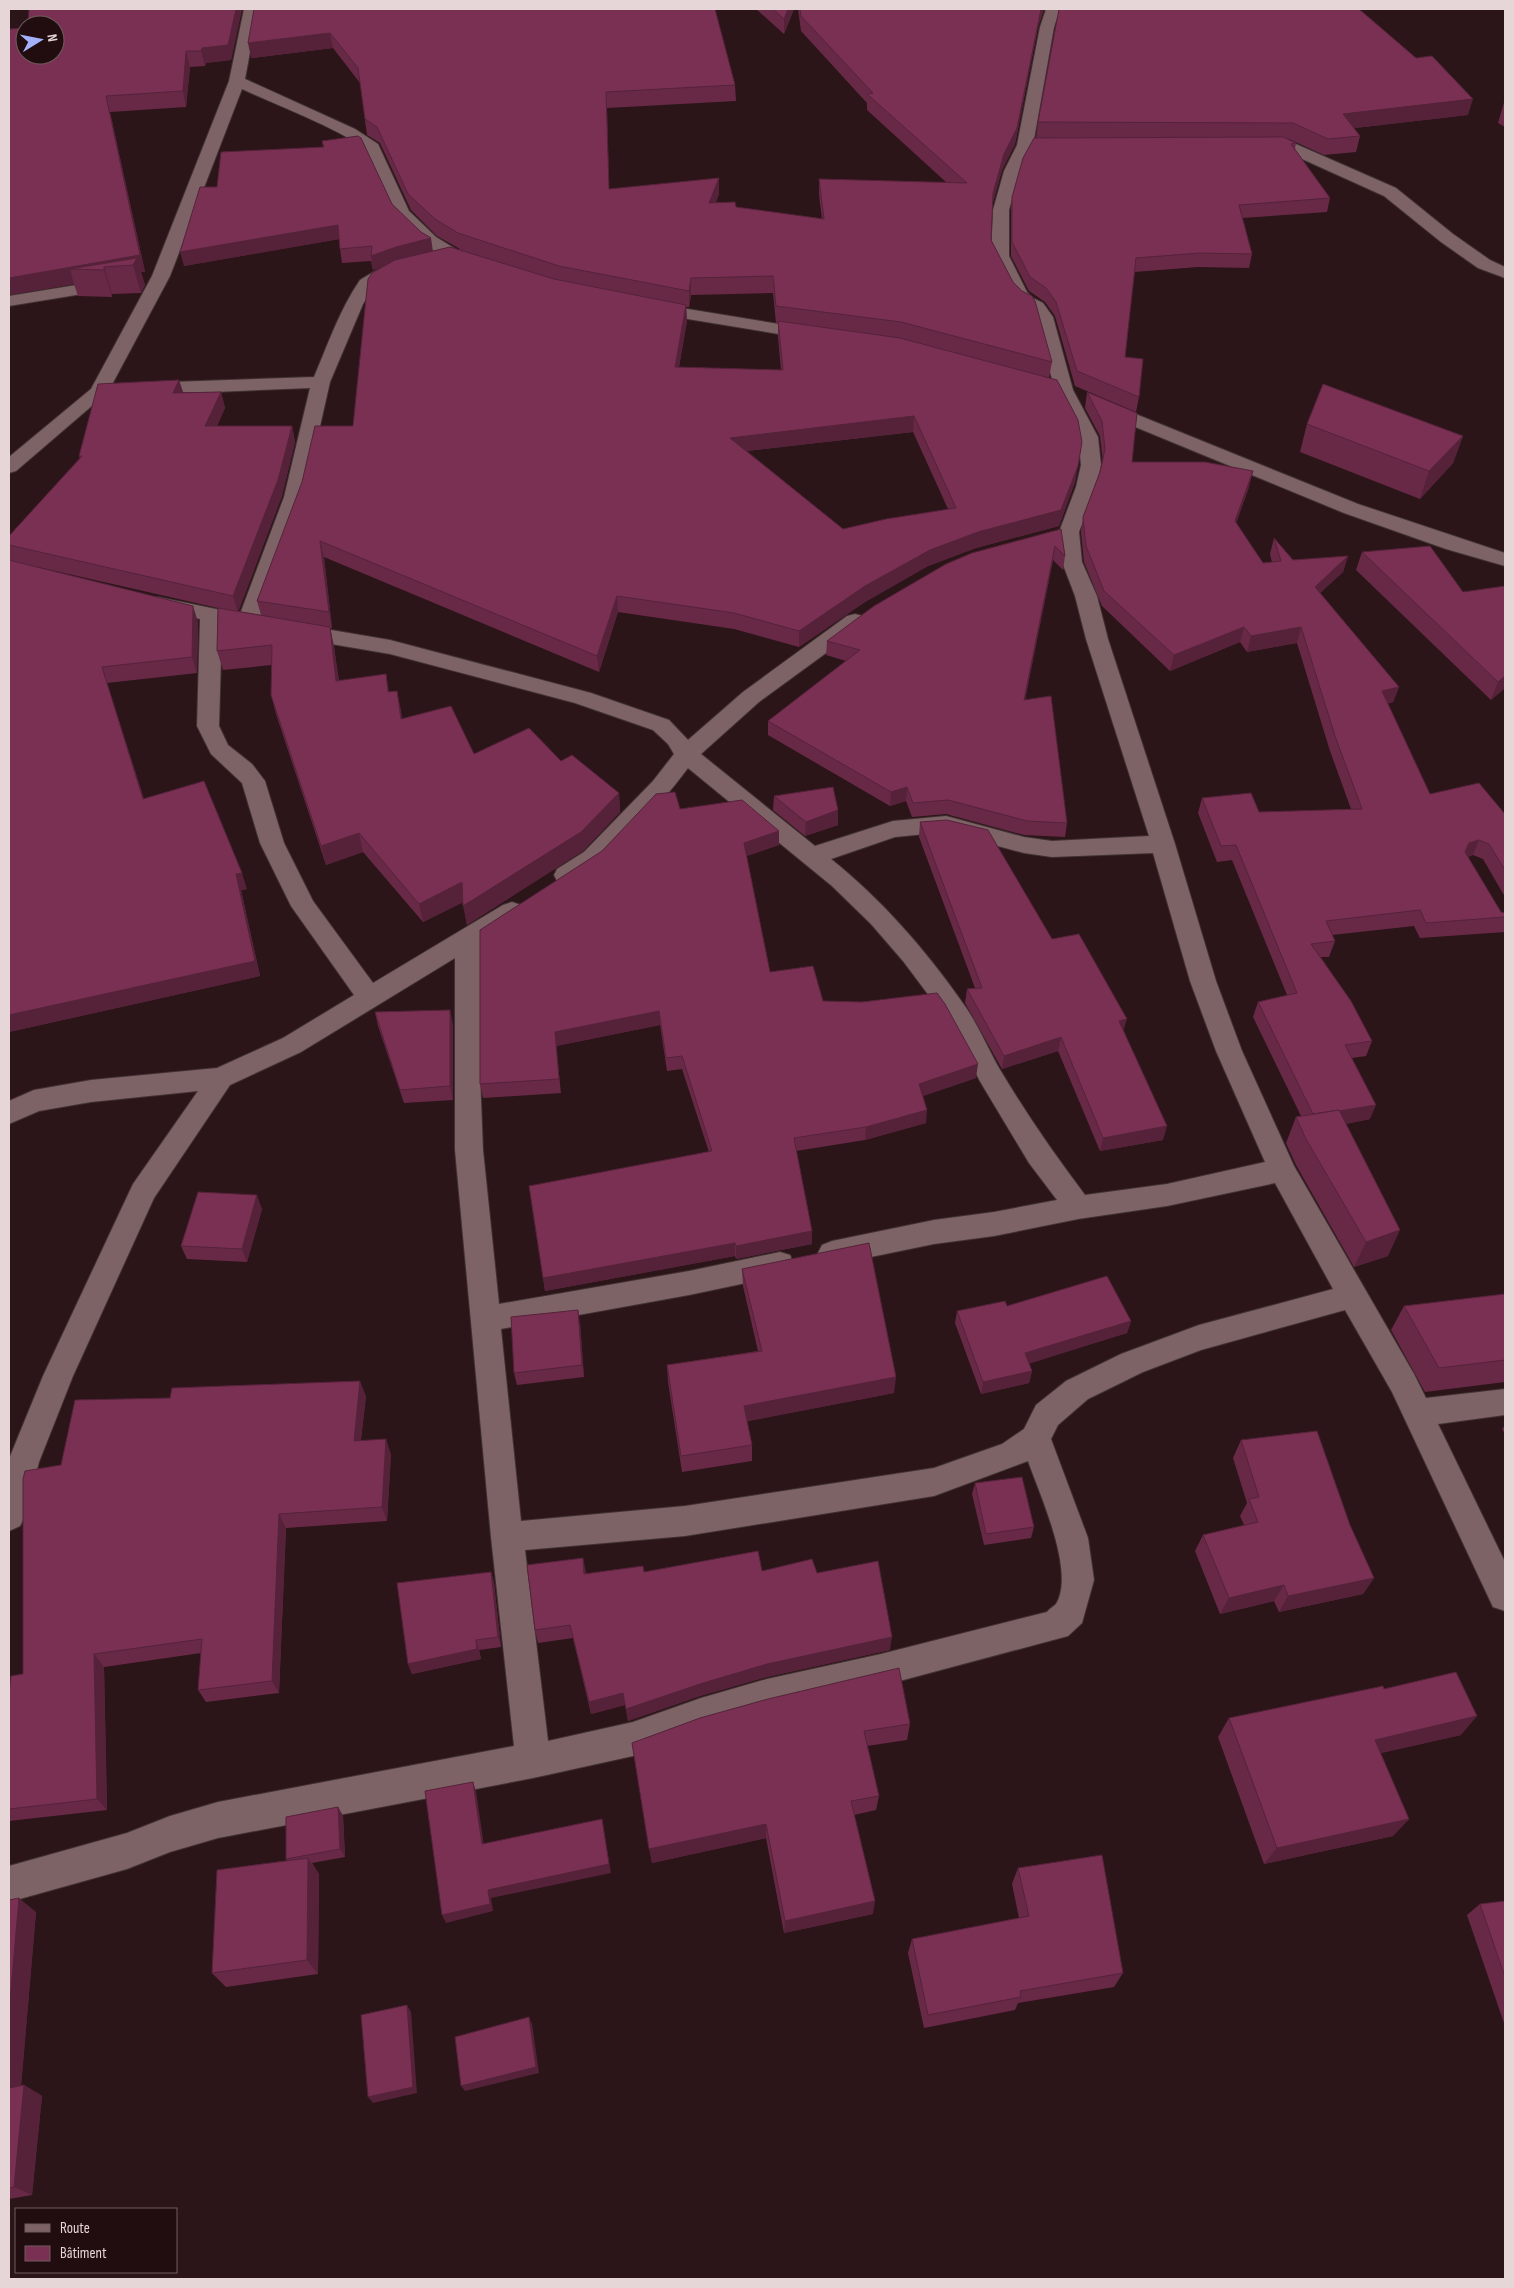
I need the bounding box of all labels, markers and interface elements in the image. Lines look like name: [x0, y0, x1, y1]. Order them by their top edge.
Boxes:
north arrow: [15, 15, 65, 65]
text: N: [43, 33, 61, 43]
legend: [15, 2208, 178, 2273]
text: Route: [60, 2219, 90, 2238]
text: Bâtiment: [60, 2244, 107, 2263]

